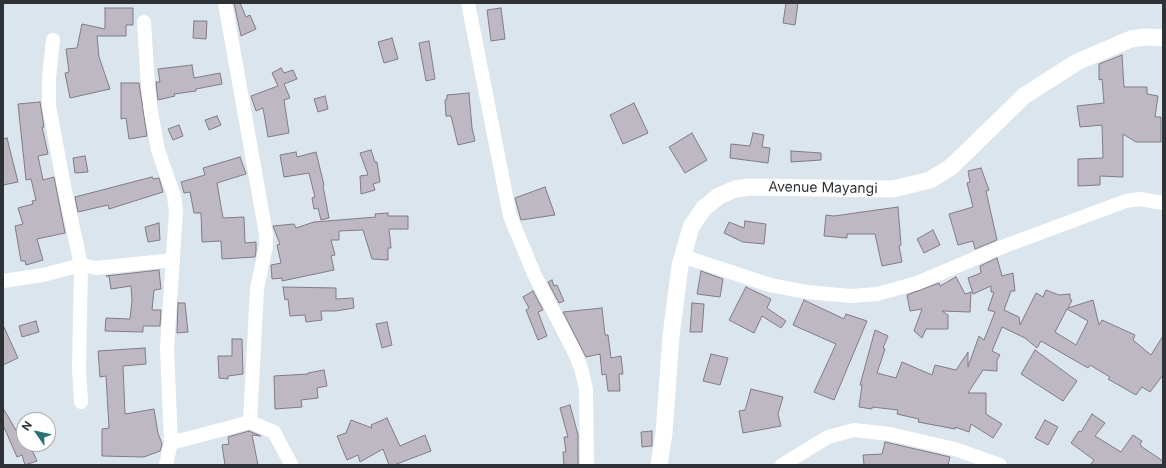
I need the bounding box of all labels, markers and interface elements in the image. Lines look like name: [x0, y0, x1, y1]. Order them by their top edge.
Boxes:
street label: Avenue Mayangi: [768, 179, 878, 197]
north arrow: [16, 412, 56, 452]
text: N: [19, 418, 35, 433]

